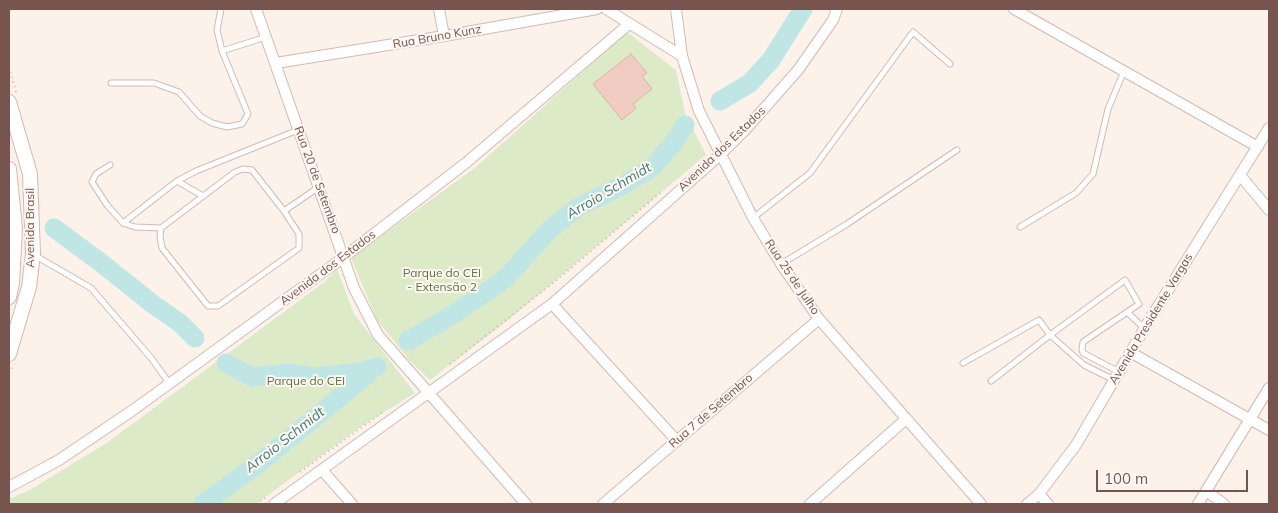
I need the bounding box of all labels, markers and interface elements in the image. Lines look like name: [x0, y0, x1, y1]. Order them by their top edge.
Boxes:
street label: Rua Bruno Kunz: [392, 22, 482, 52]
street label: Avenida dos Estados: [675, 103, 769, 195]
street label: Rua 20 de Setembro: [291, 124, 343, 236]
water label: Arroio Schmidt: [563, 159, 655, 223]
street label: Avenida Brasil: [23, 188, 37, 268]
street label: Avenida dos Estados: [277, 227, 379, 309]
street label: Rua 25 de Julho: [762, 237, 822, 317]
street label: Avenida Presidente Vargas: [1106, 251, 1196, 387]
park label: Parque do CEI - Extensão 2: [403, 266, 481, 294]
street label: Rua 7 de Setembro: [666, 371, 756, 451]
park label: Parque do CEI: [267, 374, 345, 388]
water label: Arroio Schmidt: [242, 404, 328, 476]
scale bar: [1098, 460, 1250, 492]
text: 100 m: [1104, 469, 1148, 488]

